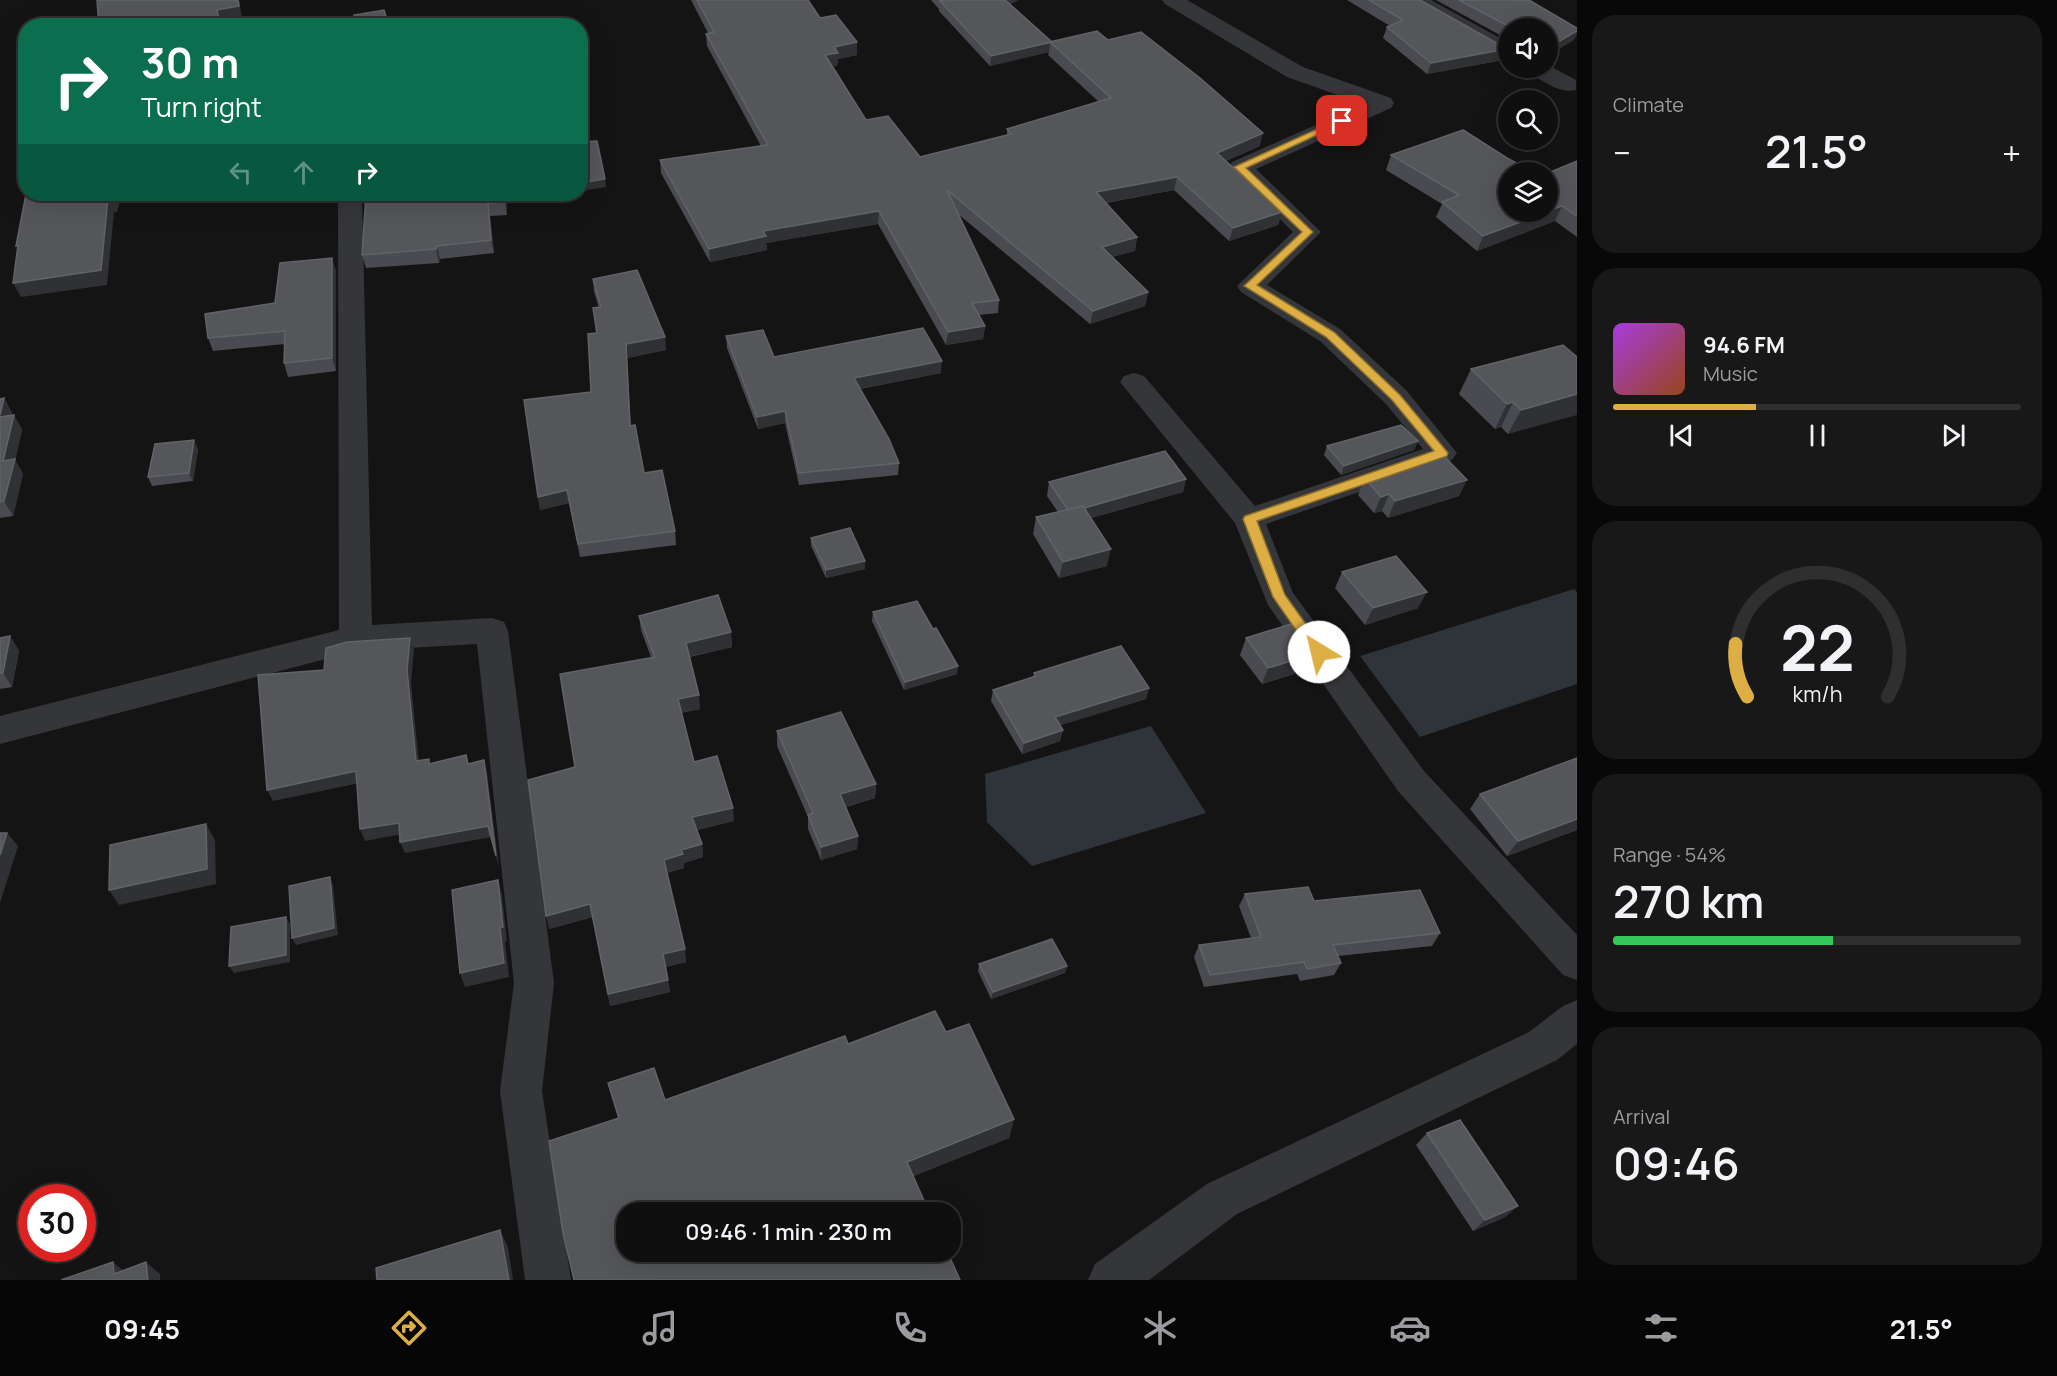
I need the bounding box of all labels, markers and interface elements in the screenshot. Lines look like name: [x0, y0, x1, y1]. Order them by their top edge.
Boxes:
map controls: [1498, 18, 1558, 222]
button: sound: [1498, 18, 1558, 78]
text: 30 m: [141, 33, 239, 91]
icon: right: [42, 42, 120, 120]
text: Turn right: [141, 88, 262, 125]
button: search: [1498, 90, 1558, 150]
text: Climate: [1613, 91, 1684, 118]
pin: [1316, 95, 1367, 146]
icon: arrive: [1325, 104, 1358, 137]
text: 21.5°: [1765, 120, 1868, 182]
text: −: [1613, 130, 1631, 175]
text: +: [2002, 130, 2021, 175]
icon: left: [224, 156, 257, 189]
icon: ahead: [287, 156, 320, 189]
icon: right: [350, 156, 383, 189]
button: layers: [1498, 162, 1558, 222]
text: 94.6 FM: [1703, 330, 1785, 360]
text: Music: [1703, 360, 1758, 387]
icon: previous: [1665, 419, 1698, 452]
icon: pause: [1801, 419, 1834, 452]
icon: next: [1937, 419, 1970, 452]
text: 22: [1780, 604, 1854, 690]
position arrow: [1287, 620, 1351, 684]
text: km/h: [1792, 679, 1842, 708]
text: Range · 54%: [1613, 841, 1726, 868]
text: 270 km: [1613, 870, 1764, 932]
text: Arrival: [1613, 1103, 1670, 1130]
text: 09:46: [1613, 1132, 1740, 1194]
speed limit sign: 30: [18, 1184, 96, 1262]
text: 09:46 · 1 min · 230 m: [685, 1217, 892, 1247]
icon: directions: [388, 1307, 430, 1349]
icon: music: [639, 1307, 681, 1349]
icon: phone: [889, 1307, 931, 1349]
icon: climate: [1139, 1307, 1181, 1349]
icon: car: [1389, 1307, 1431, 1349]
icon: filters: [1640, 1307, 1682, 1349]
text: 09:45: [104, 1310, 180, 1347]
text: 21.5°: [1890, 1310, 1953, 1347]

